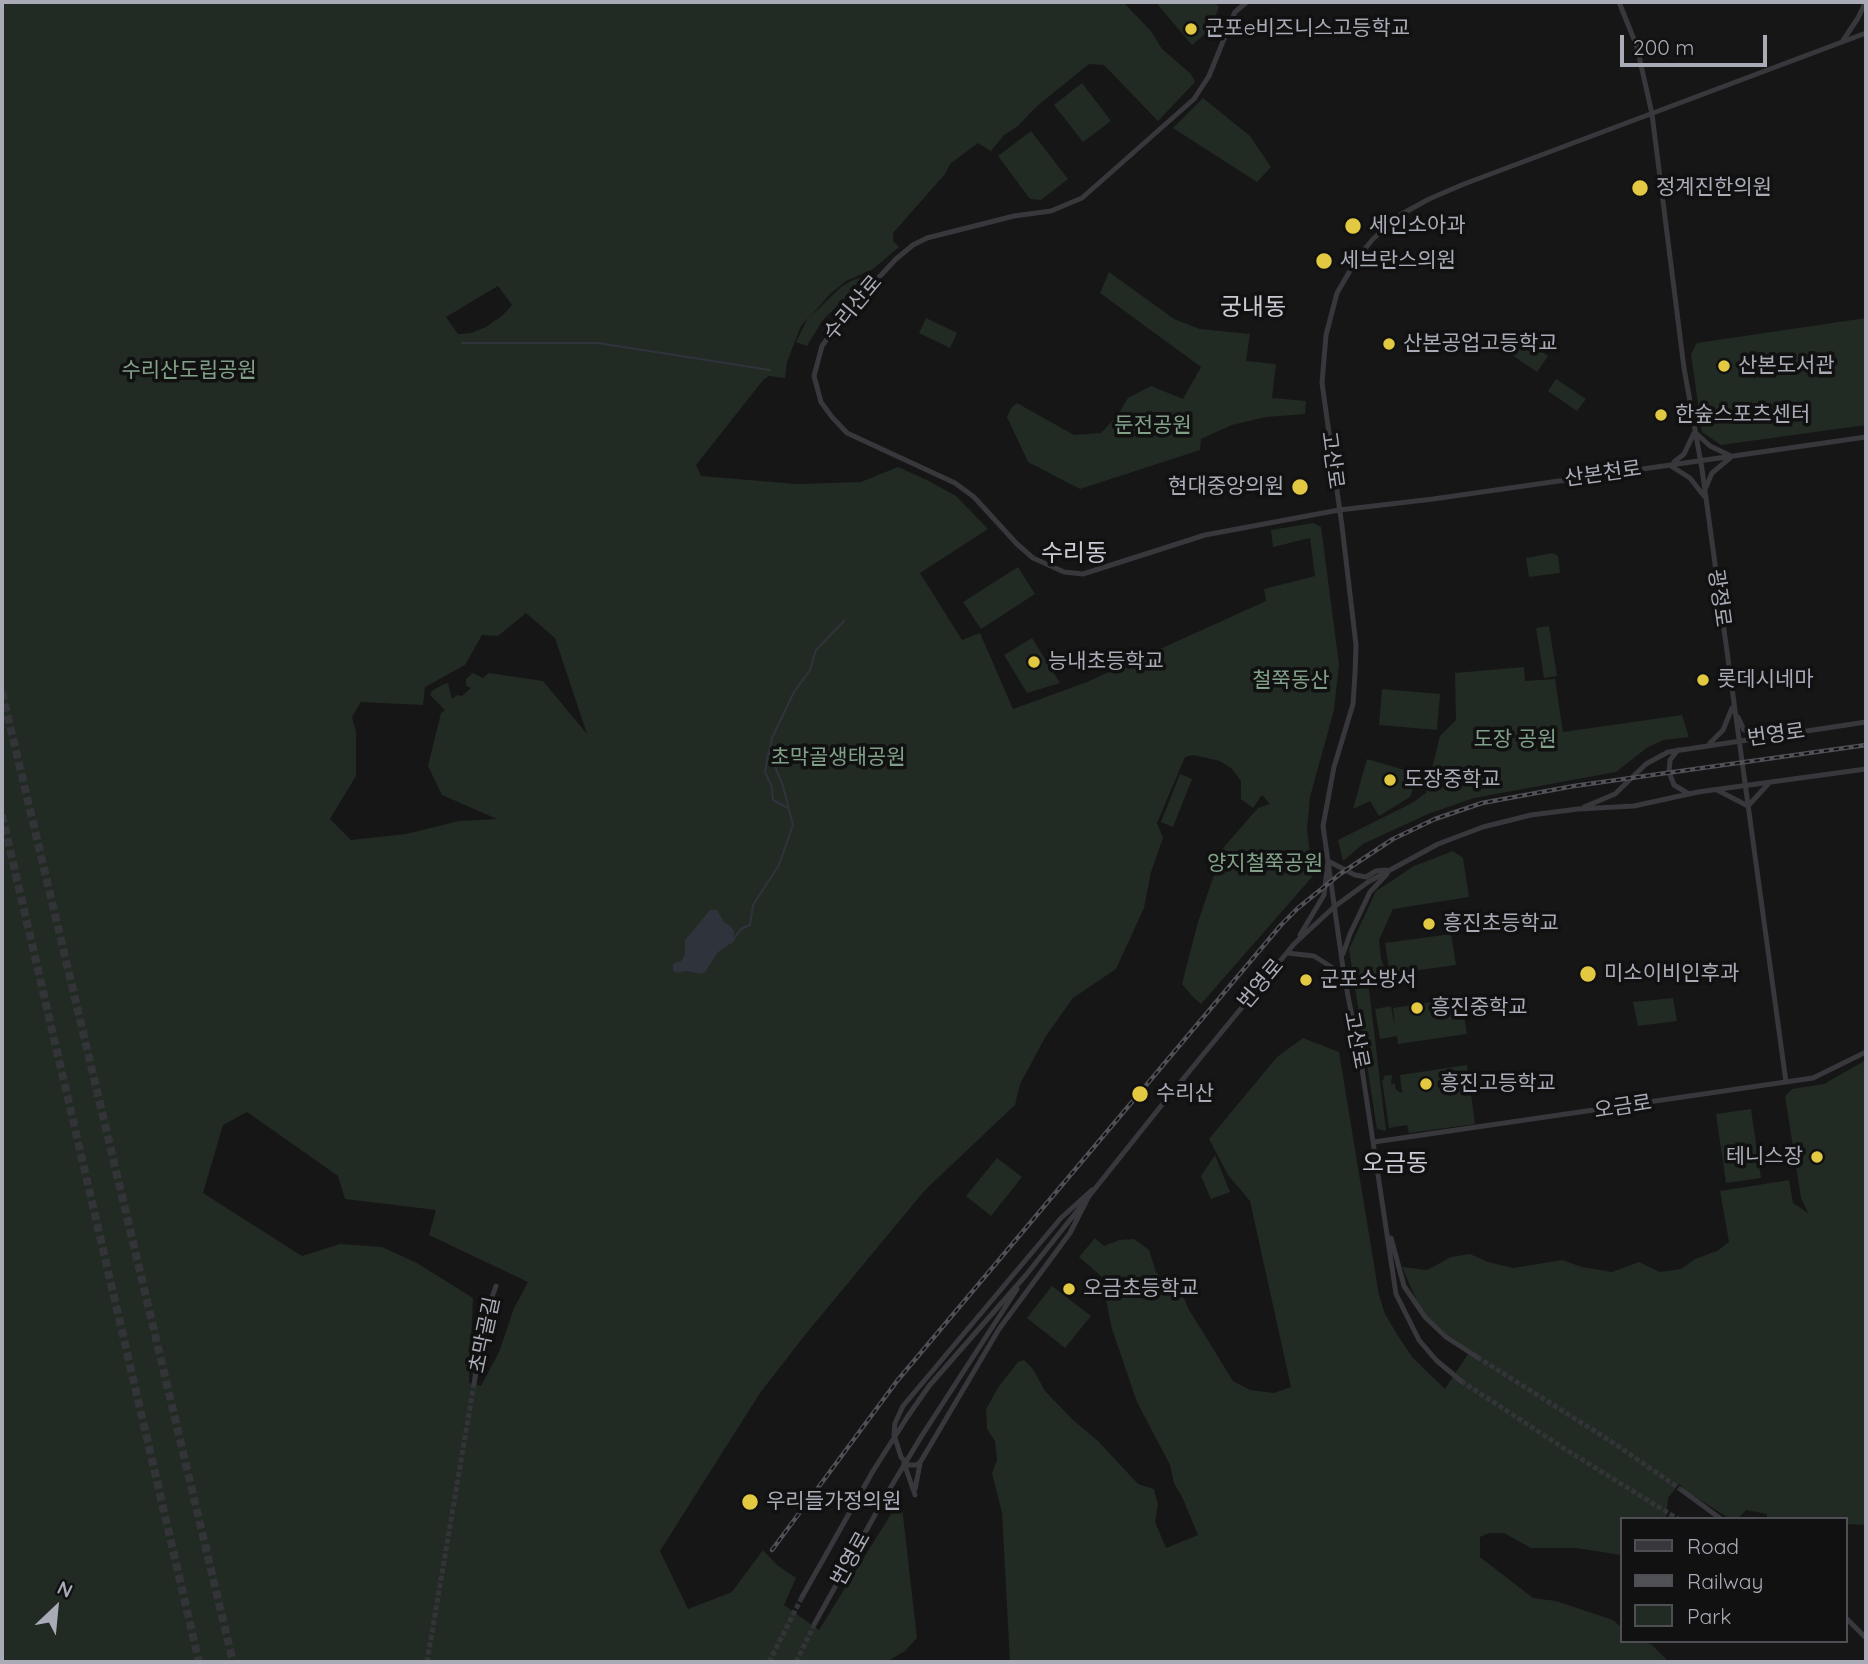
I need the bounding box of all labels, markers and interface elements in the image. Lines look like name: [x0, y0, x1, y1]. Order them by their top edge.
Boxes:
place label: 군포e비즈니스고등학교: [1205, 16, 1410, 42]
marker: 군포e비즈니스고등학교: [1183, 21, 1199, 37]
scale bar: [1623, 21, 1770, 65]
text: 200 m: [1633, 34, 1695, 60]
place label: 정계진한의원: [1656, 175, 1772, 201]
marker: 정계진한의원: [1630, 178, 1650, 198]
place label: 세인소아과: [1369, 213, 1466, 239]
marker: 세인소아과: [1343, 216, 1363, 236]
place label: 세브란스의원: [1340, 248, 1456, 274]
marker: 세브란스의원: [1314, 251, 1334, 271]
street label: 수리산로: [819, 270, 887, 346]
district label: 궁내동: [1220, 294, 1286, 322]
place label: 산본공업고등학교: [1403, 331, 1558, 357]
marker: 산본공업고등학교: [1381, 336, 1397, 352]
place label: 산본도서관: [1738, 353, 1835, 379]
park label: 수리산도립공원: [121, 358, 257, 384]
marker: 산본도서관: [1716, 358, 1732, 374]
place label: 한숲스포츠센터: [1675, 402, 1810, 428]
marker: 한숲스포츠센터: [1653, 407, 1669, 423]
park label: 둔전공원: [1114, 413, 1192, 439]
street label: 고산로: [1315, 430, 1349, 490]
street label: 산본천로: [1563, 456, 1643, 492]
place label: 현대중앙의원: [1168, 474, 1284, 500]
marker: 현대중앙의원: [1290, 477, 1310, 497]
district label: 수리동: [1041, 540, 1107, 568]
street label: 광정로: [1702, 568, 1736, 628]
place label: 능내초등학교: [1048, 649, 1164, 675]
marker: 능내초등학교: [1026, 654, 1042, 670]
place label: 롯데시네마: [1717, 667, 1814, 693]
park label: 철쭉동산: [1252, 668, 1330, 694]
marker: 롯데시네마: [1695, 672, 1711, 688]
street label: 번영로: [1746, 718, 1806, 752]
park label: 도장 공원: [1473, 727, 1557, 753]
park label: 초막골생태공원: [770, 745, 906, 771]
place label: 도장중학교: [1404, 767, 1501, 793]
marker: 도장중학교: [1382, 772, 1398, 788]
park label: 양지철쭉공원: [1207, 851, 1323, 877]
place label: 흥진초등학교: [1443, 911, 1559, 937]
marker: 흥진초등학교: [1421, 916, 1437, 932]
street label: 번영로: [1233, 954, 1289, 1014]
place label: 미소이비인후과: [1604, 961, 1739, 987]
marker: 미소이비인후과: [1578, 964, 1598, 984]
place label: 군포소방서: [1320, 967, 1417, 993]
marker: 군포소방서: [1298, 972, 1314, 988]
place label: 흥진중학교: [1431, 995, 1528, 1021]
marker: 흥진중학교: [1409, 1000, 1425, 1016]
street label: 고산로: [1338, 1009, 1374, 1071]
place label: 흥진고등학교: [1440, 1071, 1556, 1097]
marker: 흥진고등학교: [1418, 1076, 1434, 1092]
place label: 수리산: [1156, 1081, 1214, 1107]
marker: 수리산: [1130, 1084, 1150, 1104]
street label: 오금로: [1592, 1090, 1654, 1124]
place label: 테니스장: [1726, 1144, 1803, 1170]
marker: 테니스장: [1809, 1149, 1825, 1165]
district label: 오금동: [1362, 1150, 1428, 1178]
place label: 오금초등학교: [1083, 1276, 1199, 1302]
marker: 오금초등학교: [1061, 1281, 1077, 1297]
street label: 초막골길: [465, 1295, 505, 1375]
place label: 우리들가정의원: [766, 1489, 901, 1515]
marker: 우리들가정의원: [740, 1492, 760, 1512]
legend: [1619, 1517, 1847, 1643]
street label: 번영로: [826, 1528, 876, 1590]
text: Road: [1687, 1533, 1739, 1559]
text: Railway: [1687, 1568, 1763, 1594]
north arrow: [21, 1573, 91, 1643]
text: N: [54, 1575, 77, 1603]
text: Park: [1687, 1603, 1731, 1629]

